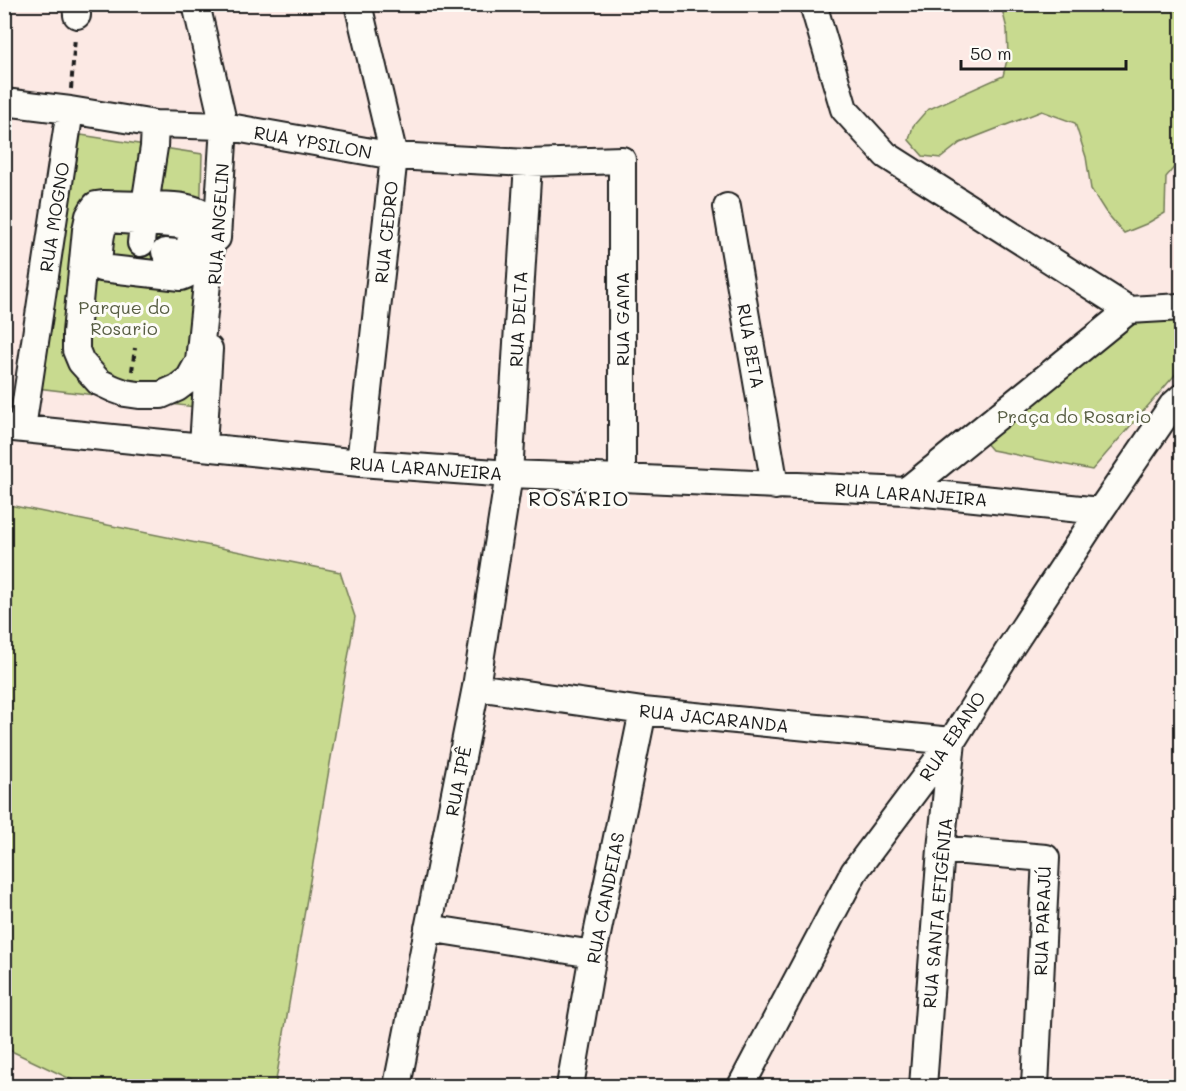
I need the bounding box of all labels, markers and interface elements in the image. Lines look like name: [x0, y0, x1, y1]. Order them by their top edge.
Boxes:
scale bar: [961, 33, 1126, 71]
text: 50 m: [970, 41, 1012, 65]
street label: RUA YPSILON: [252, 120, 374, 164]
street label: RUA MOGNO: [33, 160, 75, 274]
street label: RUA ANGELIN: [202, 162, 234, 286]
street label: RUA CEDRO: [369, 179, 403, 285]
street label: RUA DELTA: [503, 270, 533, 368]
street label: RUA GAMA: [610, 272, 634, 366]
park label: Parque do Rosario: [78, 295, 170, 340]
street label: RUA BETA: [732, 302, 770, 390]
park label: Praça do Rosario: [997, 404, 1151, 428]
street label: RUA LARANJEIRA: [349, 451, 503, 485]
street label: RUA LARANJEIRA: [834, 477, 988, 511]
district label: ROSÁRIO: [528, 485, 630, 511]
street label: RUA EBANO: [913, 686, 991, 786]
street label: RUA JACARANDA: [638, 698, 790, 738]
street label: RUA IPÊ: [439, 744, 477, 818]
street label: RUA SANTA EFIGÊNIA: [917, 817, 957, 1009]
street label: RUA CANDEIAS: [580, 830, 630, 966]
street label: RUA PARAJÚ: [1028, 866, 1056, 976]

